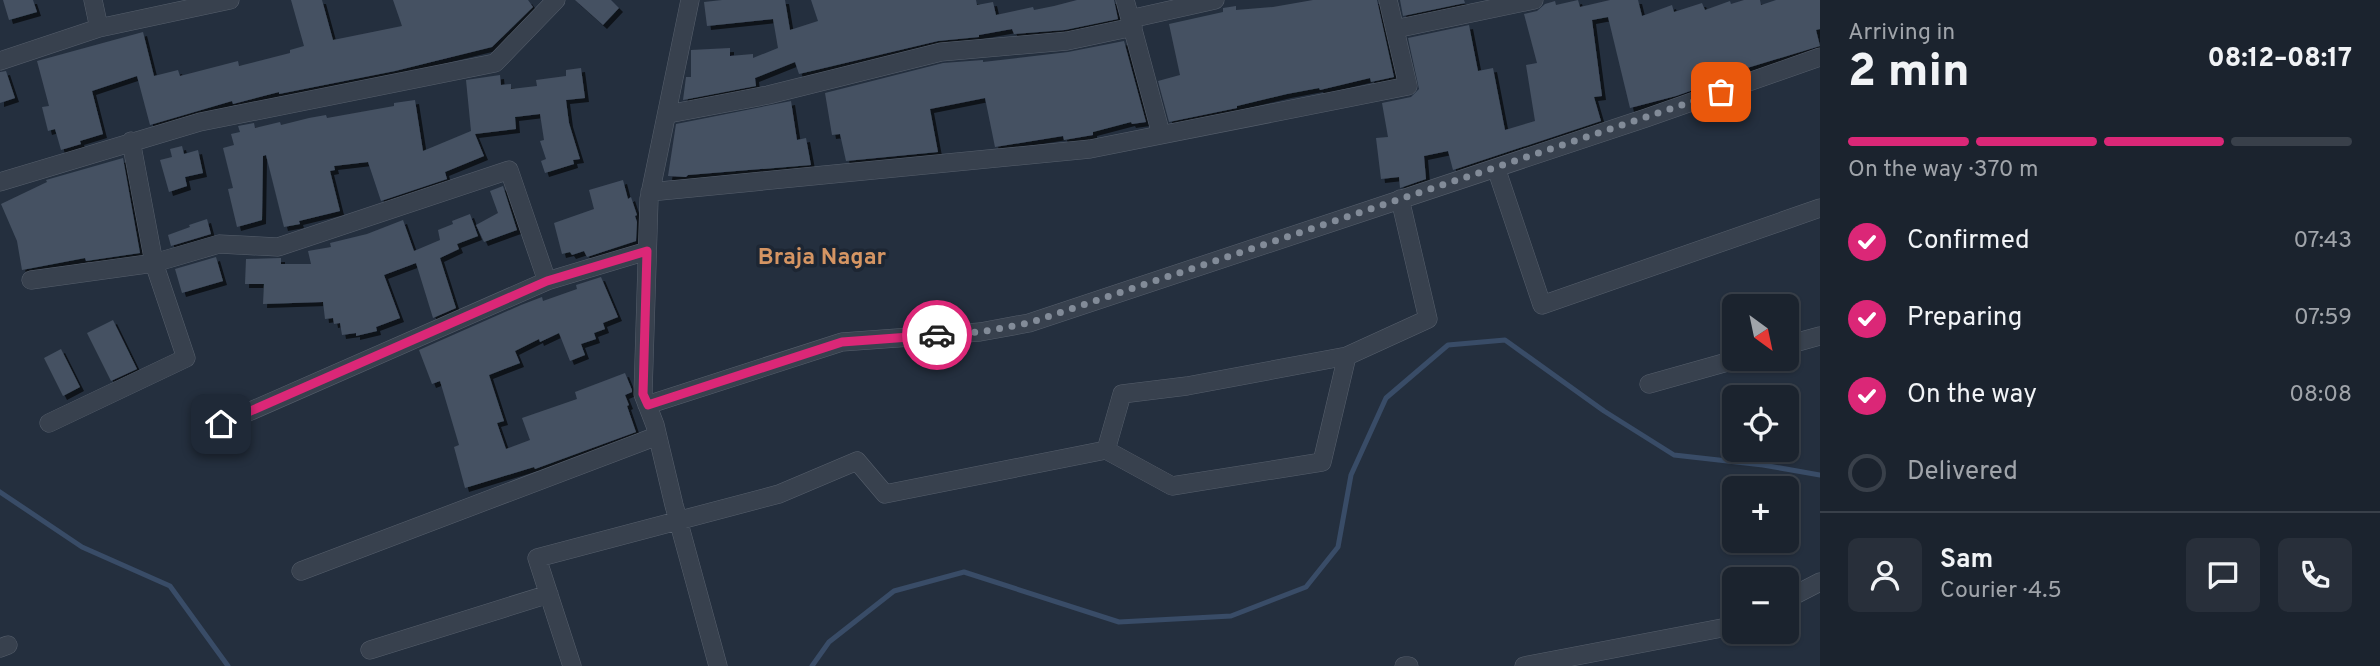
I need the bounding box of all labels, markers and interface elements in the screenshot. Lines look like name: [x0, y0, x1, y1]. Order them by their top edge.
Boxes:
text: Arriving in: [1848, 19, 1955, 48]
text: 08:12–08:17: [2207, 43, 2352, 76]
text: 2 min: [1848, 44, 1970, 103]
pin: [1691, 62, 1751, 122]
icon: bag: [1702, 73, 1740, 111]
text: On the way · 370 m: [1848, 156, 2038, 185]
icon: check: [1848, 223, 1886, 261]
text: Confirmed: [1907, 225, 2030, 258]
text: 07:43: [2294, 227, 2352, 256]
district label: Braja Nagar: [758, 244, 887, 273]
north arrow: [1722, 294, 1799, 371]
map controls: [1722, 294, 1799, 644]
courier: [902, 300, 972, 370]
icon: check: [1848, 300, 1886, 338]
text: Preparing: [1907, 302, 2022, 335]
text: 07:59: [2294, 304, 2352, 333]
icon: car: [918, 316, 956, 354]
icon: check: [1848, 377, 1886, 415]
text: On the way: [1907, 379, 2037, 412]
text: 08:08: [2289, 381, 2352, 410]
button: locate: [1722, 385, 1799, 462]
pin: [191, 394, 251, 454]
icon: home: [202, 405, 240, 443]
text: Delivered: [1907, 456, 2018, 489]
button: +: [1722, 476, 1799, 553]
button: person: [1848, 538, 1922, 612]
button: chat: [2186, 538, 2260, 612]
button: phone: [2278, 538, 2352, 612]
text: Sam: [1940, 544, 1993, 577]
button: −: [1722, 567, 1799, 644]
text: Courier · 4.5: [1940, 577, 2062, 606]

